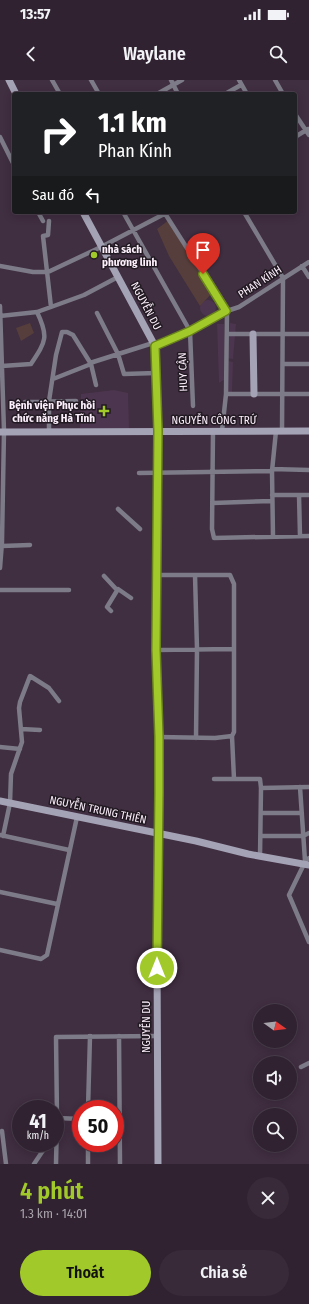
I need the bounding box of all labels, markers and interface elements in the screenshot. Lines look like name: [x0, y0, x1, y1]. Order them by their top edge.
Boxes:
text: 13:57: [20, 5, 50, 23]
icon: back: [20, 43, 42, 65]
text: Waylane: [123, 43, 186, 65]
icon: search: [267, 43, 289, 65]
text: 1.1 km: [98, 106, 167, 139]
icon: right: [32, 108, 84, 160]
text: Phan Kính: [98, 140, 172, 162]
icon: left: [82, 184, 104, 206]
text: Sau đó: [32, 186, 74, 204]
pin: [186, 233, 220, 274]
icon: arrive: [192, 239, 214, 261]
place label: nhà sách phương linh: [102, 243, 157, 269]
marker: nhà sách phương linh: [89, 250, 99, 260]
street label: PHAN KÍNH: [235, 262, 284, 301]
street label: NGUYỄN DU: [128, 279, 165, 332]
street label: HUY CẬN: [175, 352, 190, 392]
place label: Bệnh viện Phục hồi chức năng Hà Tĩnh: [9, 399, 95, 425]
marker: Bệnh viện Phục hồi chức năng Hà Tĩnh: [98, 405, 110, 417]
street label: NGUYỄN CÔNG TRỨ: [171, 413, 257, 427]
street label: NGUYỄN TRUNG THIÊN: [48, 792, 148, 827]
position arrow: [136, 947, 178, 989]
street label: NGUYỄN DU: [139, 1001, 153, 1053]
north arrow: [253, 1004, 297, 1048]
map controls: [253, 1004, 297, 1152]
button: sound: [253, 1056, 297, 1100]
speed limit sign: 50: [72, 1100, 124, 1152]
button: search: [253, 1108, 297, 1152]
text: 41: [29, 1109, 47, 1133]
text: km/h: [27, 1130, 49, 1142]
text: 4 phút: [20, 1177, 84, 1205]
button: close: [247, 1177, 289, 1219]
text: 1.3 km · 14:01: [20, 1206, 87, 1221]
button: Thoát: [20, 1250, 151, 1296]
button: Chia sẻ: [159, 1250, 289, 1296]

